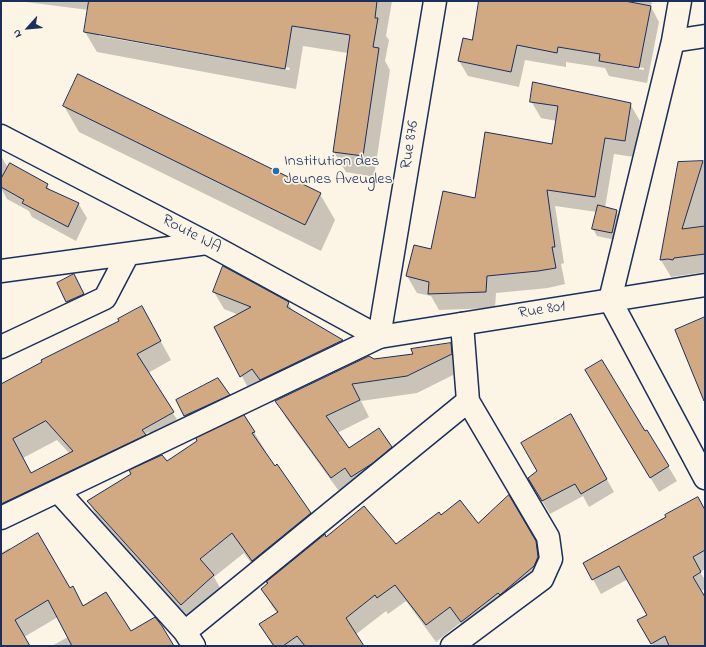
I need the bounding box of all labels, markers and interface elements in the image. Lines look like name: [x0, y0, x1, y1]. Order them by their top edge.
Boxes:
north arrow: [8, 8, 48, 48]
text: N: [8, 27, 26, 40]
street label: Rue 876: [398, 119, 424, 171]
place label: Institution des Jeunes Aveugles: [284, 152, 393, 190]
marker: Institution des Jeunes Aveugles: [271, 166, 281, 176]
street label: Route IJA: [158, 211, 224, 259]
street label: Rue 801: [517, 298, 567, 324]

